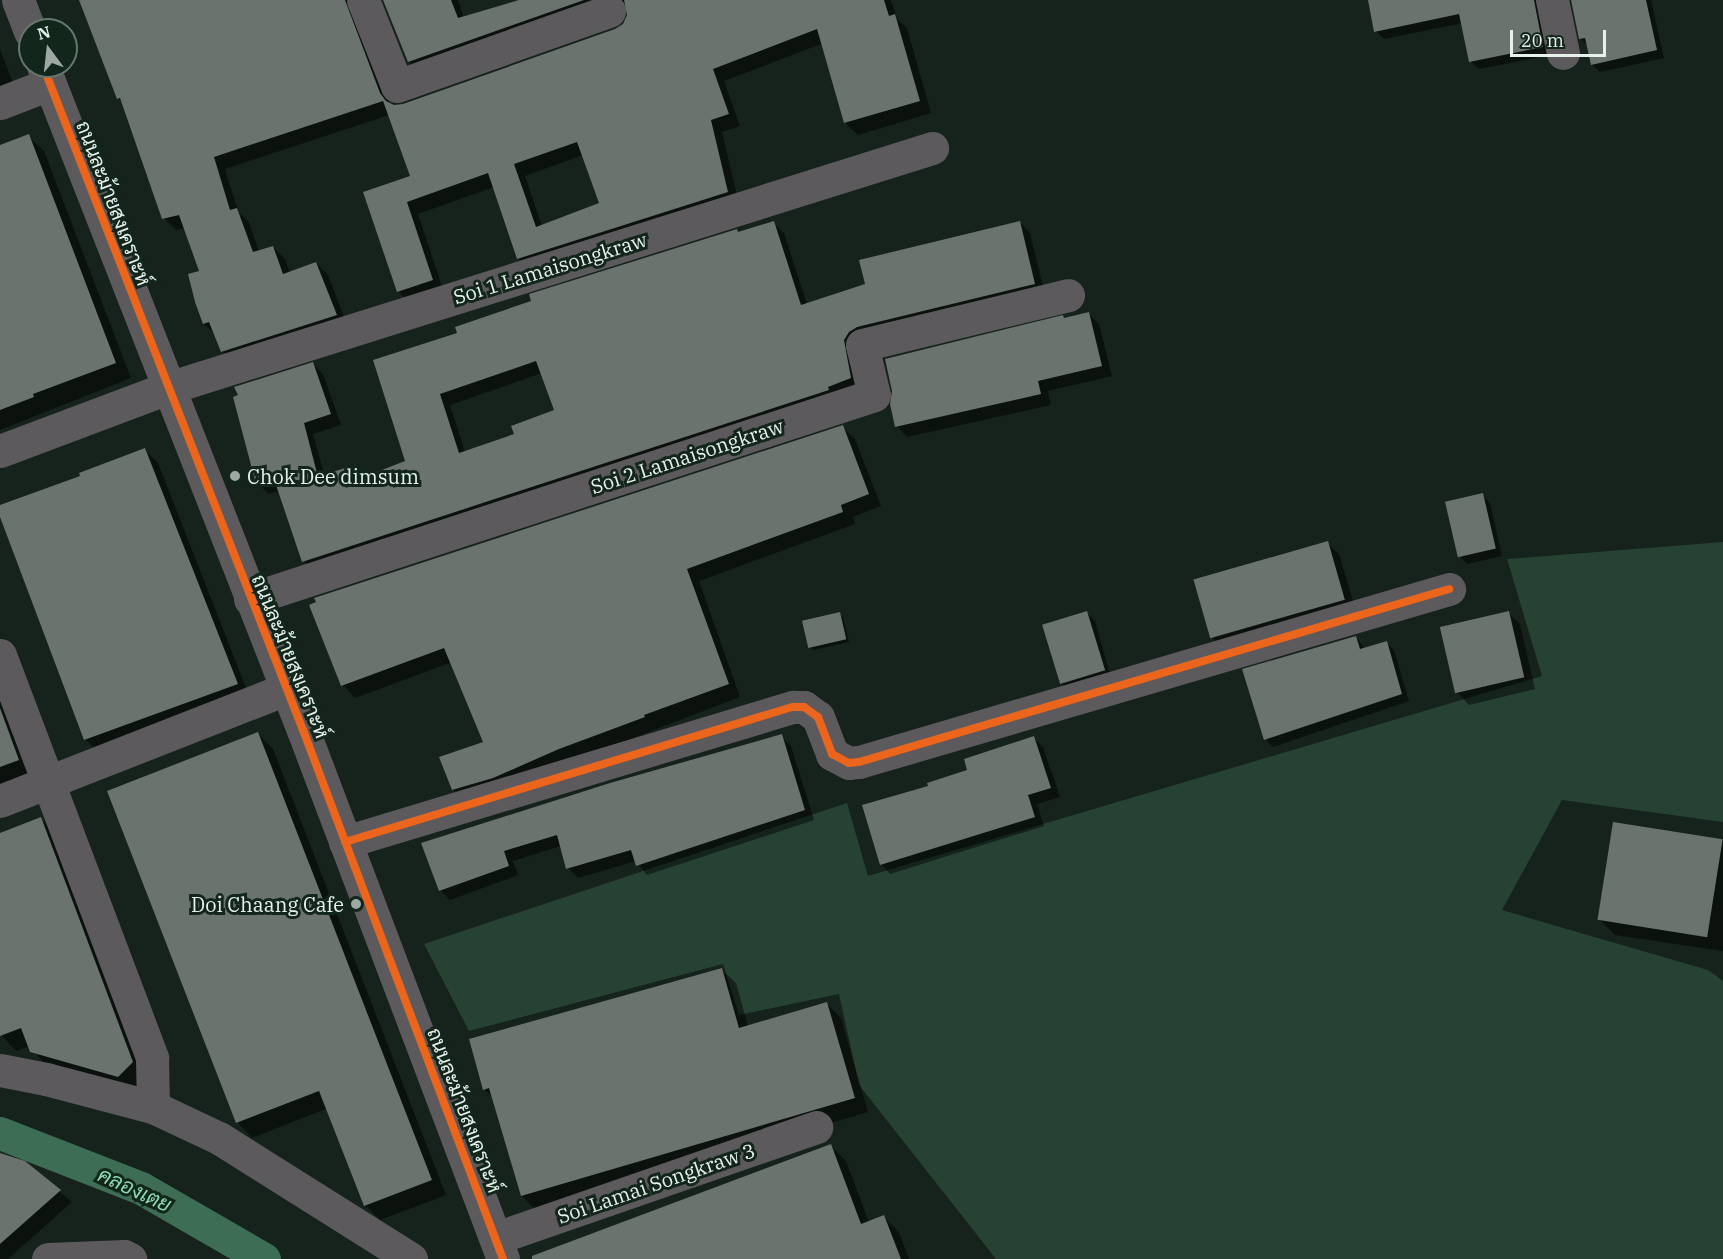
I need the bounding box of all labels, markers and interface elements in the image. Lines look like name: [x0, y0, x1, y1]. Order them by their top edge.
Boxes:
north arrow: [18, 18, 78, 78]
scale bar: [1513, 18, 1609, 56]
text: N: [35, 21, 53, 44]
text: 20 m: [1521, 29, 1564, 52]
street label: ถนนละม้ายสงเคราะห์: [72, 117, 156, 289]
street label: Soi 1 Lamaisongkraw: [450, 227, 650, 309]
street label: Soi 2 Lamaisongkraw: [588, 413, 786, 499]
place label: Chok Dee dimsum: [247, 464, 419, 488]
marker: Chok Dee dimsum: [228, 469, 242, 483]
street label: ถนนละม้ายสงเคราะห์: [247, 571, 335, 741]
place label: Doi Chaang Cafe: [191, 892, 344, 916]
marker: Doi Chaang Cafe: [349, 897, 363, 911]
street label: ถนนละม้ายสงเคราะห์: [423, 1024, 507, 1196]
street label: Soi Lamai Songkraw 3: [554, 1138, 758, 1228]
water label: คลองเตย: [94, 1161, 176, 1217]

